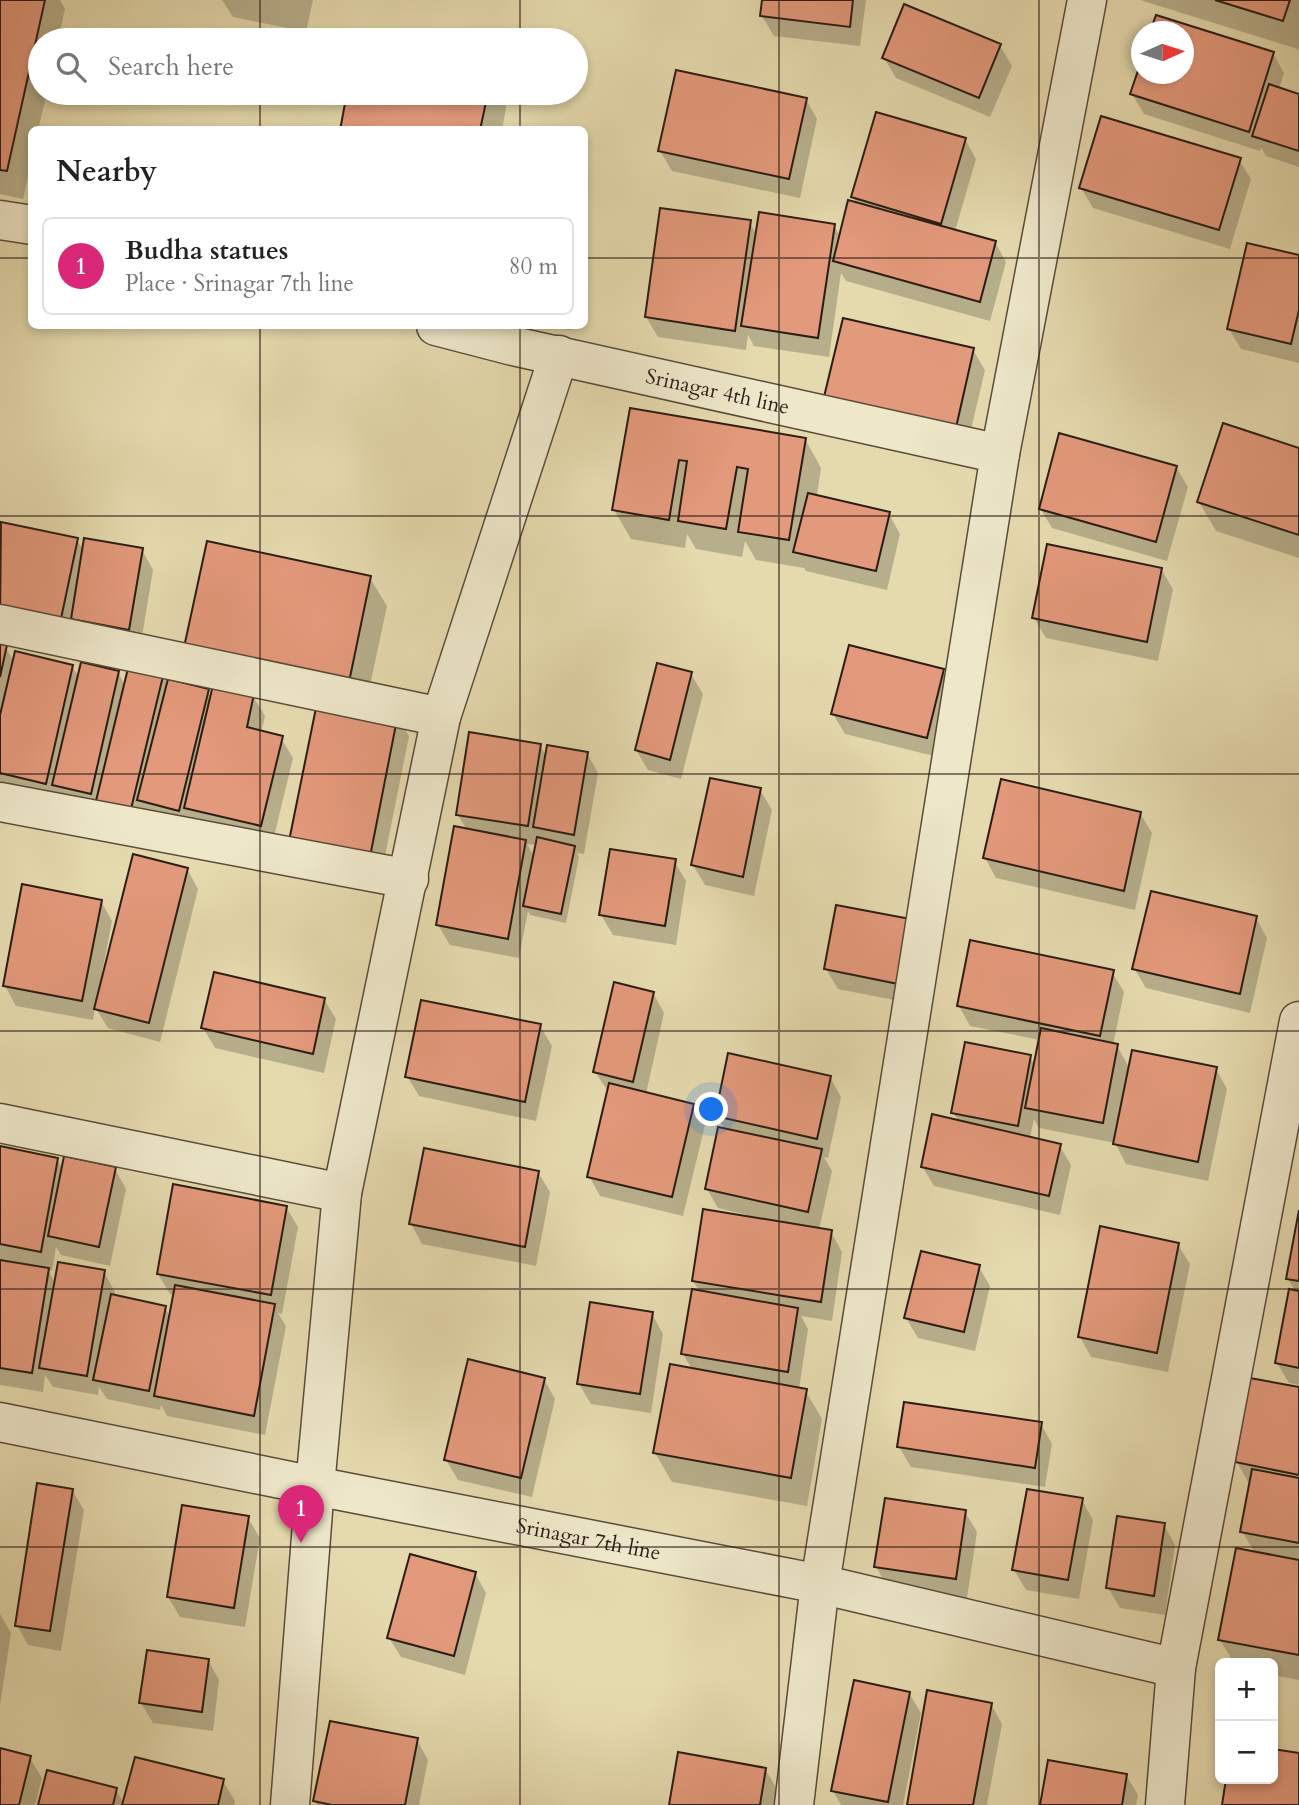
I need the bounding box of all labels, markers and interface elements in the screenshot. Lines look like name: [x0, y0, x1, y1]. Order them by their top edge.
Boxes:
north arrow: [1131, 21, 1194, 84]
search box: [28, 28, 588, 105]
icon: search: [52, 48, 90, 86]
text: Search here: [108, 49, 234, 84]
text: Nearby: [56, 151, 157, 192]
text: Budha statues: [125, 233, 288, 268]
text: 1: [75, 251, 87, 282]
text: 80 m: [509, 251, 558, 282]
text: Place · Srinagar 7th line: [125, 268, 354, 299]
street label: Srinagar 4th line: [643, 361, 792, 421]
your location: [694, 1092, 728, 1126]
pin: 1: [278, 1485, 324, 1543]
street label: Srinagar 7th line: [514, 1511, 663, 1567]
map controls: [1215, 1658, 1278, 1784]
button: +: [1215, 1658, 1278, 1721]
button: −: [1215, 1721, 1278, 1784]

